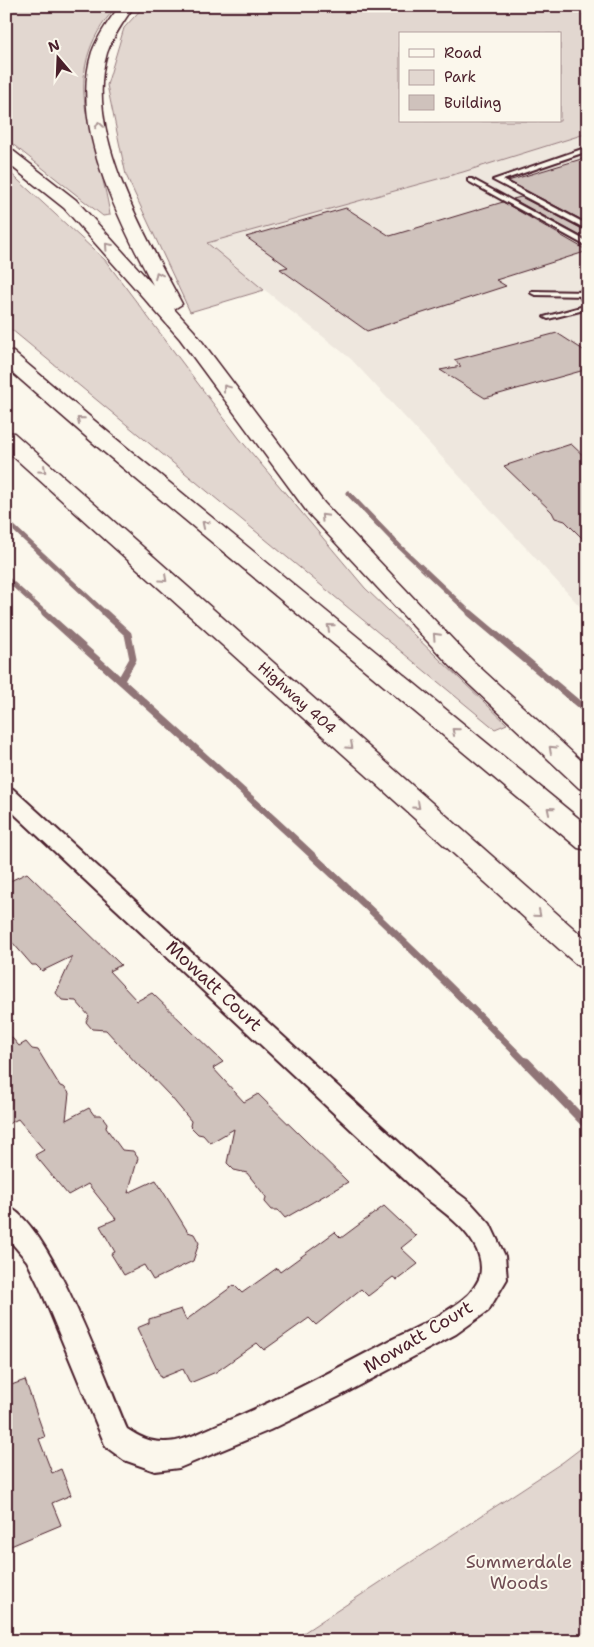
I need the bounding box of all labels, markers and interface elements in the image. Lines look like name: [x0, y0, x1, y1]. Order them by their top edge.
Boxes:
north arrow: [32, 32, 82, 82]
legend: [399, 32, 562, 122]
text: N: [46, 35, 62, 56]
text: Road: [444, 43, 482, 63]
text: Park: [444, 67, 476, 87]
text: Building: [444, 93, 501, 113]
one-way arrow: [95, 120, 105, 129]
one-way arrow: [104, 243, 113, 252]
one-way arrow: [153, 271, 164, 280]
one-way arrow: [223, 384, 232, 394]
one-way arrow: [77, 416, 86, 425]
one-way arrow: [37, 465, 46, 474]
one-way arrow: [321, 514, 330, 523]
one-way arrow: [202, 521, 211, 529]
one-way arrow: [158, 573, 167, 582]
one-way arrow: [327, 624, 336, 633]
one-way arrow: [433, 632, 442, 641]
street label: Highway 404: [253, 657, 341, 739]
one-way arrow: [452, 728, 461, 737]
one-way arrow: [344, 740, 353, 749]
one-way arrow: [549, 746, 558, 755]
one-way arrow: [412, 800, 421, 809]
one-way arrow: [547, 807, 556, 815]
one-way arrow: [533, 909, 542, 918]
street label: Mowatt Court: [161, 935, 267, 1037]
street label: Mowatt Court: [359, 1295, 477, 1379]
park label: Summerdale Woods: [466, 1550, 572, 1595]

